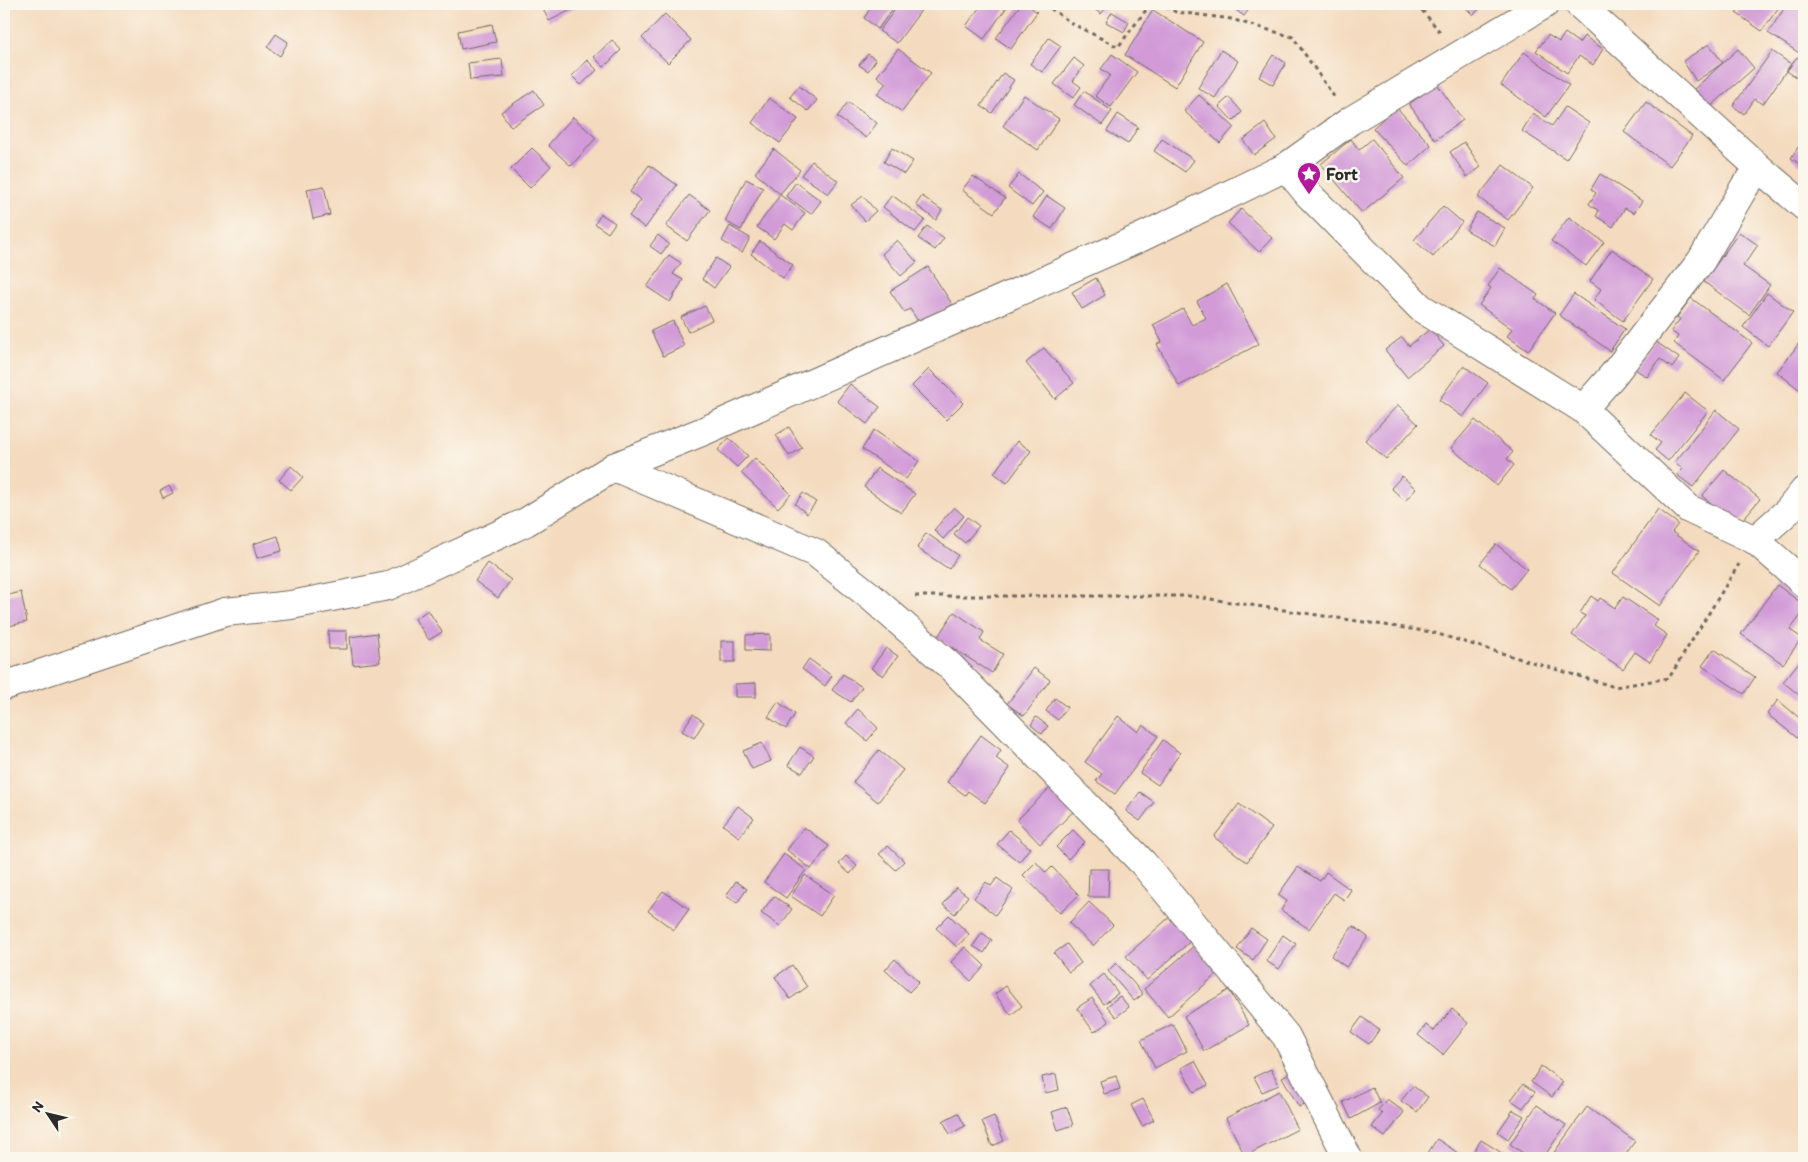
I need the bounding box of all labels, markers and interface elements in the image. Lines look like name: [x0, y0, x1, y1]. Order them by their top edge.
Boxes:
place icon: Fort: [1296, 161, 1322, 195]
place label: Fort: [1326, 163, 1358, 185]
north arrow: [22, 1090, 72, 1140]
text: N: [28, 1098, 47, 1116]

